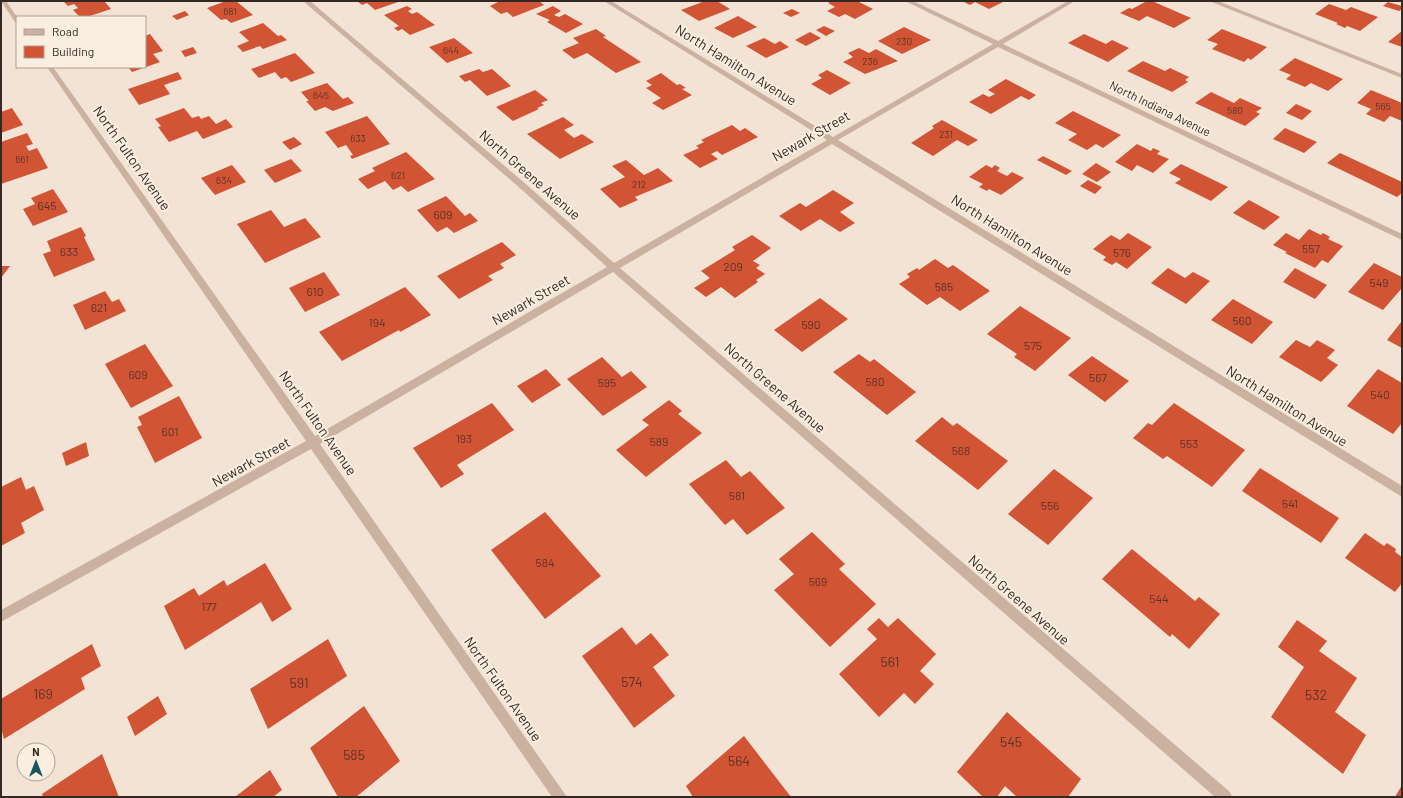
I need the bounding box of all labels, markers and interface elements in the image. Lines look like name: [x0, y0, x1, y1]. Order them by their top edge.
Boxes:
house number: 681: [223, 5, 237, 17]
legend: [16, 16, 146, 68]
street label: North Hamilton Avenue: [672, 20, 800, 109]
text: Road: [52, 24, 79, 38]
house number: 230: [896, 35, 912, 47]
text: Building: [52, 44, 94, 58]
house number: 644: [443, 44, 459, 56]
house number: 236: [862, 55, 878, 67]
street label: North Indiana Avenue: [1108, 78, 1213, 139]
house number: 645: [313, 89, 329, 101]
house number: 565: [1375, 100, 1391, 112]
street label: North Fulton Avenue: [90, 102, 175, 213]
house number: 580: [1227, 104, 1243, 116]
street label: Newark Street: [769, 106, 853, 165]
street label: North Greene Avenue: [476, 126, 584, 223]
house number: 231: [939, 128, 953, 140]
house number: 633: [350, 132, 366, 144]
house number: 661: [15, 153, 29, 165]
house number: 621: [391, 169, 405, 181]
house number: 634: [216, 174, 232, 186]
house number: 212: [632, 178, 646, 190]
street label: North Hamilton Avenue: [948, 190, 1076, 279]
house number: 645: [38, 198, 56, 212]
house number: 609: [433, 207, 453, 221]
house number: 557: [1302, 241, 1320, 255]
house number: 633: [60, 244, 78, 258]
house number: 576: [1113, 245, 1131, 259]
house number: 209: [723, 259, 743, 273]
street label: Newark Street: [489, 270, 573, 329]
house number: 549: [1369, 275, 1389, 289]
house number: 585: [935, 279, 953, 293]
house number: 610: [307, 284, 323, 298]
house number: 621: [91, 300, 107, 314]
house number: 560: [1232, 313, 1252, 327]
house number: 194: [368, 315, 386, 329]
house number: 590: [801, 317, 821, 331]
house number: 575: [1024, 338, 1042, 352]
street label: North Greene Avenue: [721, 339, 829, 436]
street label: North Hamilton Avenue: [1223, 361, 1351, 450]
house number: 609: [128, 367, 148, 381]
street label: North Fulton Avenue: [276, 367, 361, 478]
house number: 567: [1089, 370, 1107, 384]
house number: 580: [865, 374, 885, 388]
house number: 595: [598, 375, 616, 389]
house number: 540: [1370, 387, 1390, 401]
house number: 601: [162, 424, 178, 438]
house number: 193: [456, 431, 472, 445]
street label: Newark Street: [209, 433, 293, 490]
house number: 589: [650, 434, 668, 448]
house number: 553: [1180, 436, 1198, 450]
house number: 568: [952, 443, 970, 457]
house number: 581: [729, 488, 745, 502]
house number: 541: [1282, 496, 1298, 510]
house number: 556: [1041, 498, 1059, 512]
street label: North Greene Avenue: [965, 551, 1073, 648]
house number: 584: [535, 555, 555, 569]
house number: 569: [809, 574, 827, 588]
house number: 544: [1149, 591, 1169, 605]
house number: 177: [201, 599, 217, 613]
street label: North Fulton Avenue: [461, 633, 546, 744]
house number: 561: [880, 653, 900, 670]
house number: 574: [621, 673, 643, 690]
house number: 591: [289, 674, 309, 691]
house number: 169: [33, 685, 53, 702]
house number: 532: [1305, 686, 1327, 703]
house number: 545: [1000, 733, 1022, 750]
north arrow: [16, 742, 56, 782]
text: N: [32, 745, 40, 758]
house number: 585: [343, 746, 365, 763]
house number: 564: [728, 752, 750, 769]

